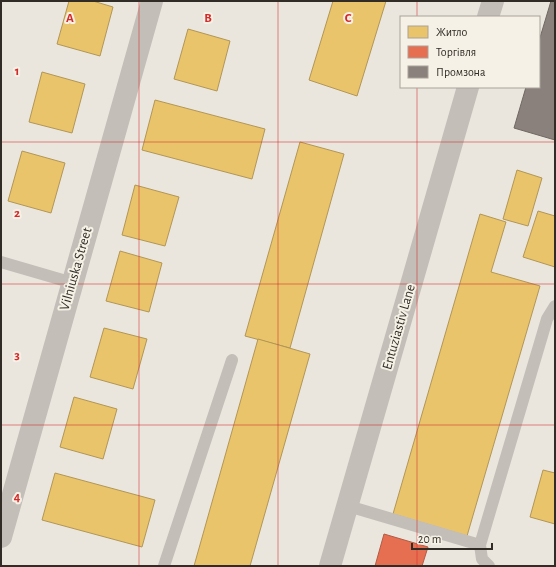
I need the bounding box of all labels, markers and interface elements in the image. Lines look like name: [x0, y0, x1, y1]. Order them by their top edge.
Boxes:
text: A: [66, 12, 74, 25]
text: B: [204, 12, 212, 25]
text: C: [345, 12, 352, 25]
legend: [400, 16, 540, 88]
text: Житло: [436, 26, 468, 38]
text: Торгівля: [436, 46, 476, 58]
text: 1: [15, 65, 19, 78]
text: Промзона: [436, 66, 486, 78]
text: 2: [14, 207, 20, 220]
street label: Vilniuska Street: [57, 225, 95, 312]
street label: Entuziastiv Lane: [380, 283, 418, 371]
text: 3: [14, 349, 20, 362]
text: 4: [14, 491, 21, 504]
scale bar: [412, 525, 492, 551]
text: 20 m: [418, 533, 441, 545]

